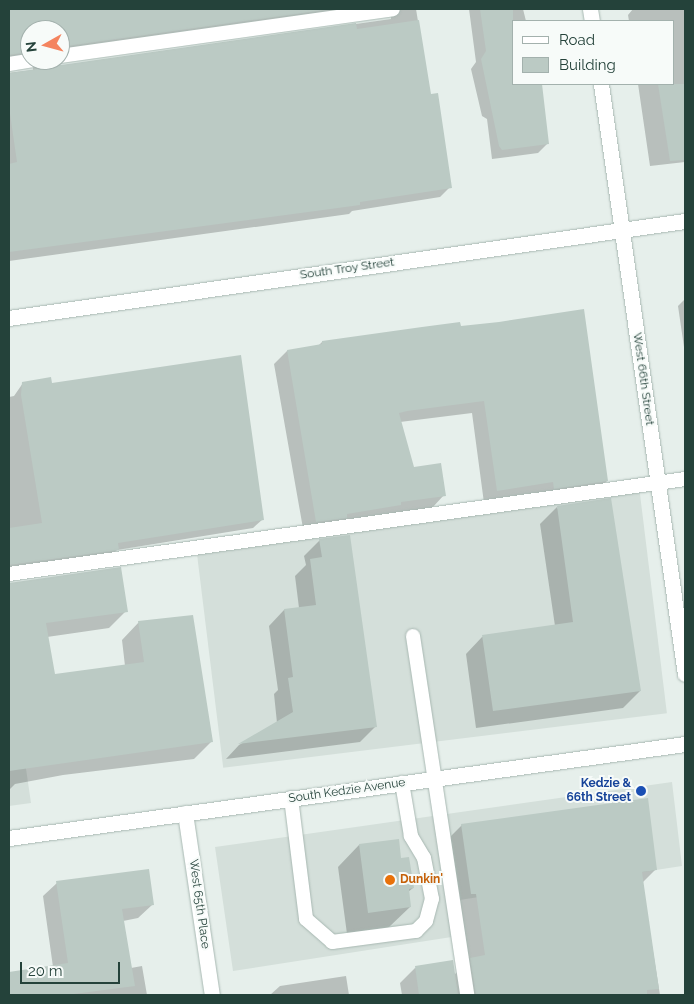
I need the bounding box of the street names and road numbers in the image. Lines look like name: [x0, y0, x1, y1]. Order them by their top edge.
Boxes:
street label: South Troy Street: [299, 255, 395, 283]
street label: West 66th Street: [629, 332, 657, 426]
street label: South Kedzie Avenue: [287, 776, 407, 806]
street label: West 65th Place: [186, 858, 212, 950]

